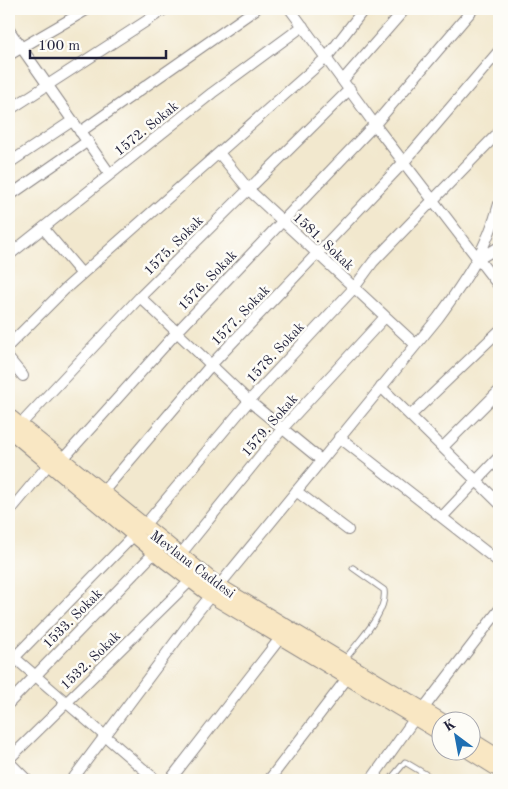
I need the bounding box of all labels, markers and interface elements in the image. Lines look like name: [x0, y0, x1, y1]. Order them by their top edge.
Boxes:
scale bar: [30, 28, 166, 60]
text: 100 m: [38, 39, 80, 54]
street label: 1572. Sokak: [112, 99, 181, 159]
street label: 1581. Sokak: [290, 210, 356, 273]
street label: 1575. Sokak: [141, 213, 206, 278]
street label: 1576. Sokak: [176, 248, 240, 313]
street label: 1577. Sokak: [209, 283, 273, 348]
street label: 1578. Sokak: [244, 320, 307, 386]
street label: 1579. Sokak: [239, 392, 300, 459]
street label: Mevlana Caddesi: [147, 529, 237, 601]
street label: 1533. Sokak: [40, 586, 105, 651]
street label: 1532. Sokak: [58, 629, 123, 693]
north arrow: [430, 712, 480, 762]
text: K: [441, 717, 458, 735]

